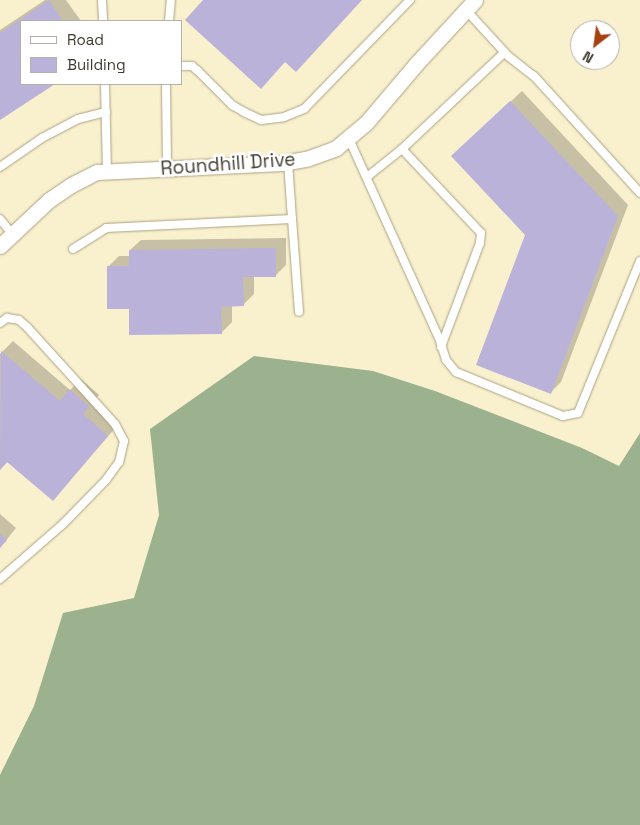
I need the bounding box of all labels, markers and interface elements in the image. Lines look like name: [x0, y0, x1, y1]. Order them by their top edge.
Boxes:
legend: [20, 20, 182, 85]
north arrow: [570, 20, 620, 70]
text: Road: [67, 30, 104, 49]
text: N: [579, 47, 597, 67]
text: Building: [67, 55, 126, 74]
street label: Roundhill Drive: [160, 148, 296, 180]

